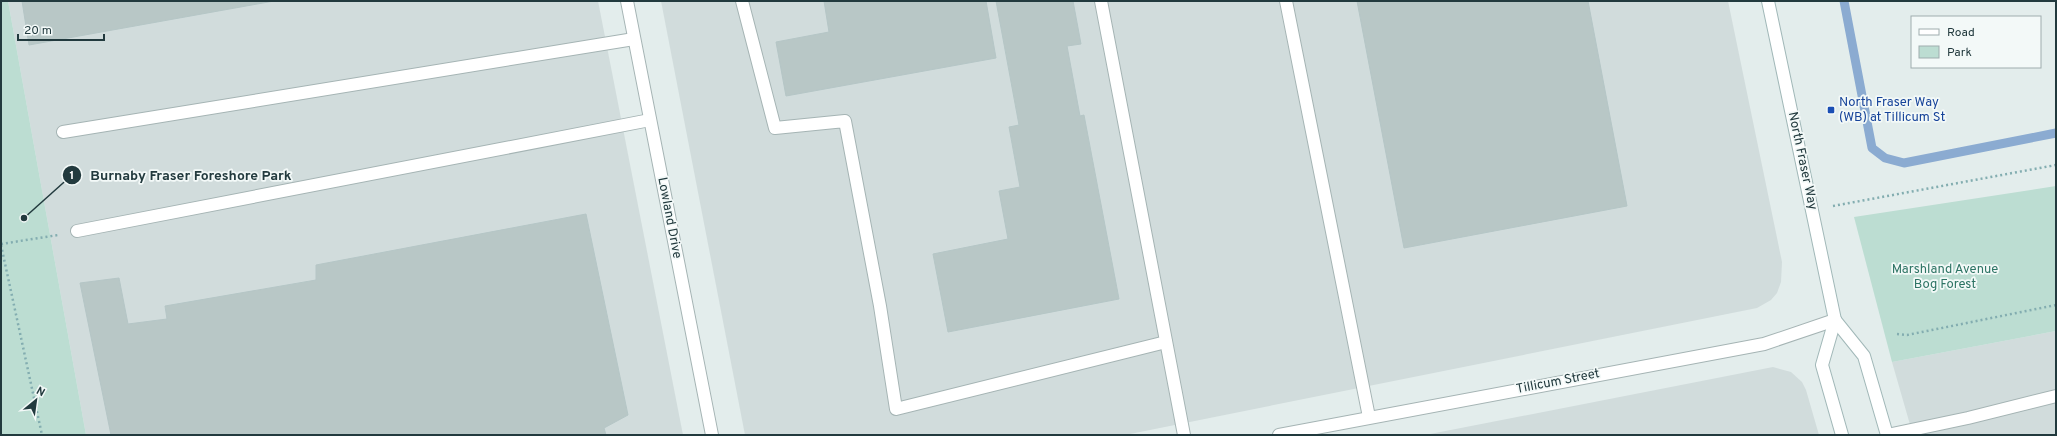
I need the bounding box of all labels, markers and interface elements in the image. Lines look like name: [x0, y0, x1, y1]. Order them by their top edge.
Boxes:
scale bar: [18, 16, 104, 42]
legend: [1911, 16, 2041, 68]
text: 20 m: [24, 23, 52, 39]
text: Road: [1947, 25, 1975, 41]
text: Park: [1947, 45, 1972, 61]
place label: North Fraser Way (WB) at Tillicum St: [1839, 95, 1946, 126]
marker: North Fraser Way (WB) at Tillicum St: [1826, 105, 1836, 115]
street label: North Fraser Way: [1784, 110, 1820, 212]
callout: Burnaby Fraser Foreshore Park: [62, 162, 300, 188]
text: 1: [70, 168, 74, 184]
text: Burnaby Fraser Foreshore Park: [90, 168, 292, 185]
street label: Lowland Drive: [653, 176, 685, 260]
park label: Marshland Avenue Bog Forest: [1892, 262, 1998, 293]
street label: Tillicum Street: [1515, 366, 1601, 398]
north arrow: [16, 380, 56, 420]
text: N: [34, 384, 47, 400]

